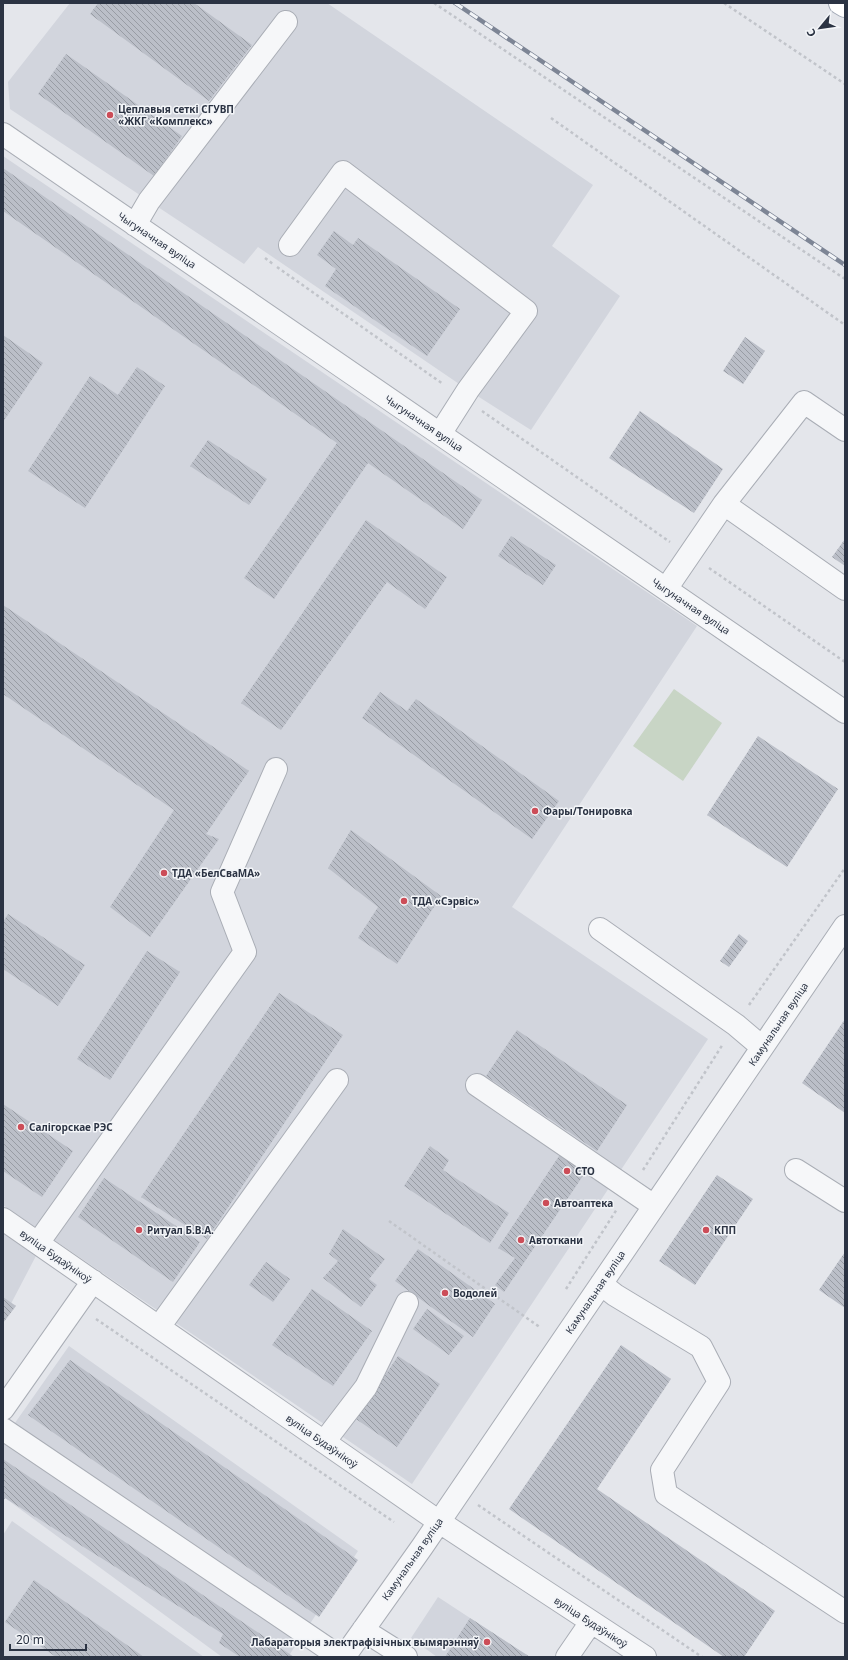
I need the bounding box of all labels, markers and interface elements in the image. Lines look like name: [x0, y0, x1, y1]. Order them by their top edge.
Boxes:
north arrow: [800, 8, 840, 48]
text: С: [803, 26, 819, 40]
place label: Цеплавыя сеткі СГУВП «ЖКГ «Комплекс»: [118, 102, 234, 128]
marker: Цеплавыя сеткі СГУВП «ЖКГ «Комплекс»: [105, 110, 115, 120]
street label: Чыгуначная вуліца: [115, 209, 199, 271]
street label: Чыгуначная вуліца: [382, 392, 466, 454]
street label: Чыгуначная вуліца: [649, 575, 733, 637]
place label: Фары/Тонировка: [543, 804, 632, 818]
marker: Фары/Тонировка: [530, 806, 540, 816]
place label: ТДА «БелСваМА»: [172, 866, 260, 880]
marker: ТДА «БелСваМА»: [159, 868, 169, 878]
place label: ТДА «Сэрвіс»: [412, 894, 479, 908]
marker: ТДА «Сэрвіс»: [399, 896, 409, 906]
street label: Камунальная вуліца: [745, 980, 811, 1068]
place label: Салігорскае РЭС: [29, 1120, 113, 1134]
marker: Салігорскае РЭС: [16, 1122, 26, 1132]
place label: СТО: [575, 1164, 595, 1178]
marker: СТО: [562, 1166, 572, 1176]
place label: Автоаптека: [554, 1196, 613, 1210]
marker: Автоаптека: [541, 1198, 551, 1208]
place label: Ритуал Б.В.А.: [147, 1223, 214, 1237]
place label: КПП: [714, 1223, 736, 1237]
marker: Ритуал Б.В.А.: [134, 1225, 144, 1235]
marker: КПП: [701, 1225, 711, 1235]
street label: вуліца Будаўнікоў: [17, 1226, 95, 1287]
place label: Автоткани: [529, 1233, 583, 1247]
marker: Автоткани: [516, 1235, 526, 1245]
street label: Камунальная вуліца: [562, 1248, 628, 1336]
place label: Водолей: [453, 1286, 497, 1300]
marker: Водолей: [440, 1288, 450, 1298]
street label: вуліца Будаўнікоў: [283, 1411, 361, 1472]
street label: Камунальная вуліца: [378, 1515, 446, 1603]
street label: вуліца Будаўнікоў: [552, 1593, 631, 1651]
scale bar: [10, 1626, 86, 1652]
text: 20 m: [16, 1631, 44, 1648]
place label: Лабараторыя электрафізічных вымярэнняў: [251, 1635, 479, 1649]
marker: Лабараторыя электрафізічных вымярэнняў: [482, 1637, 492, 1647]

